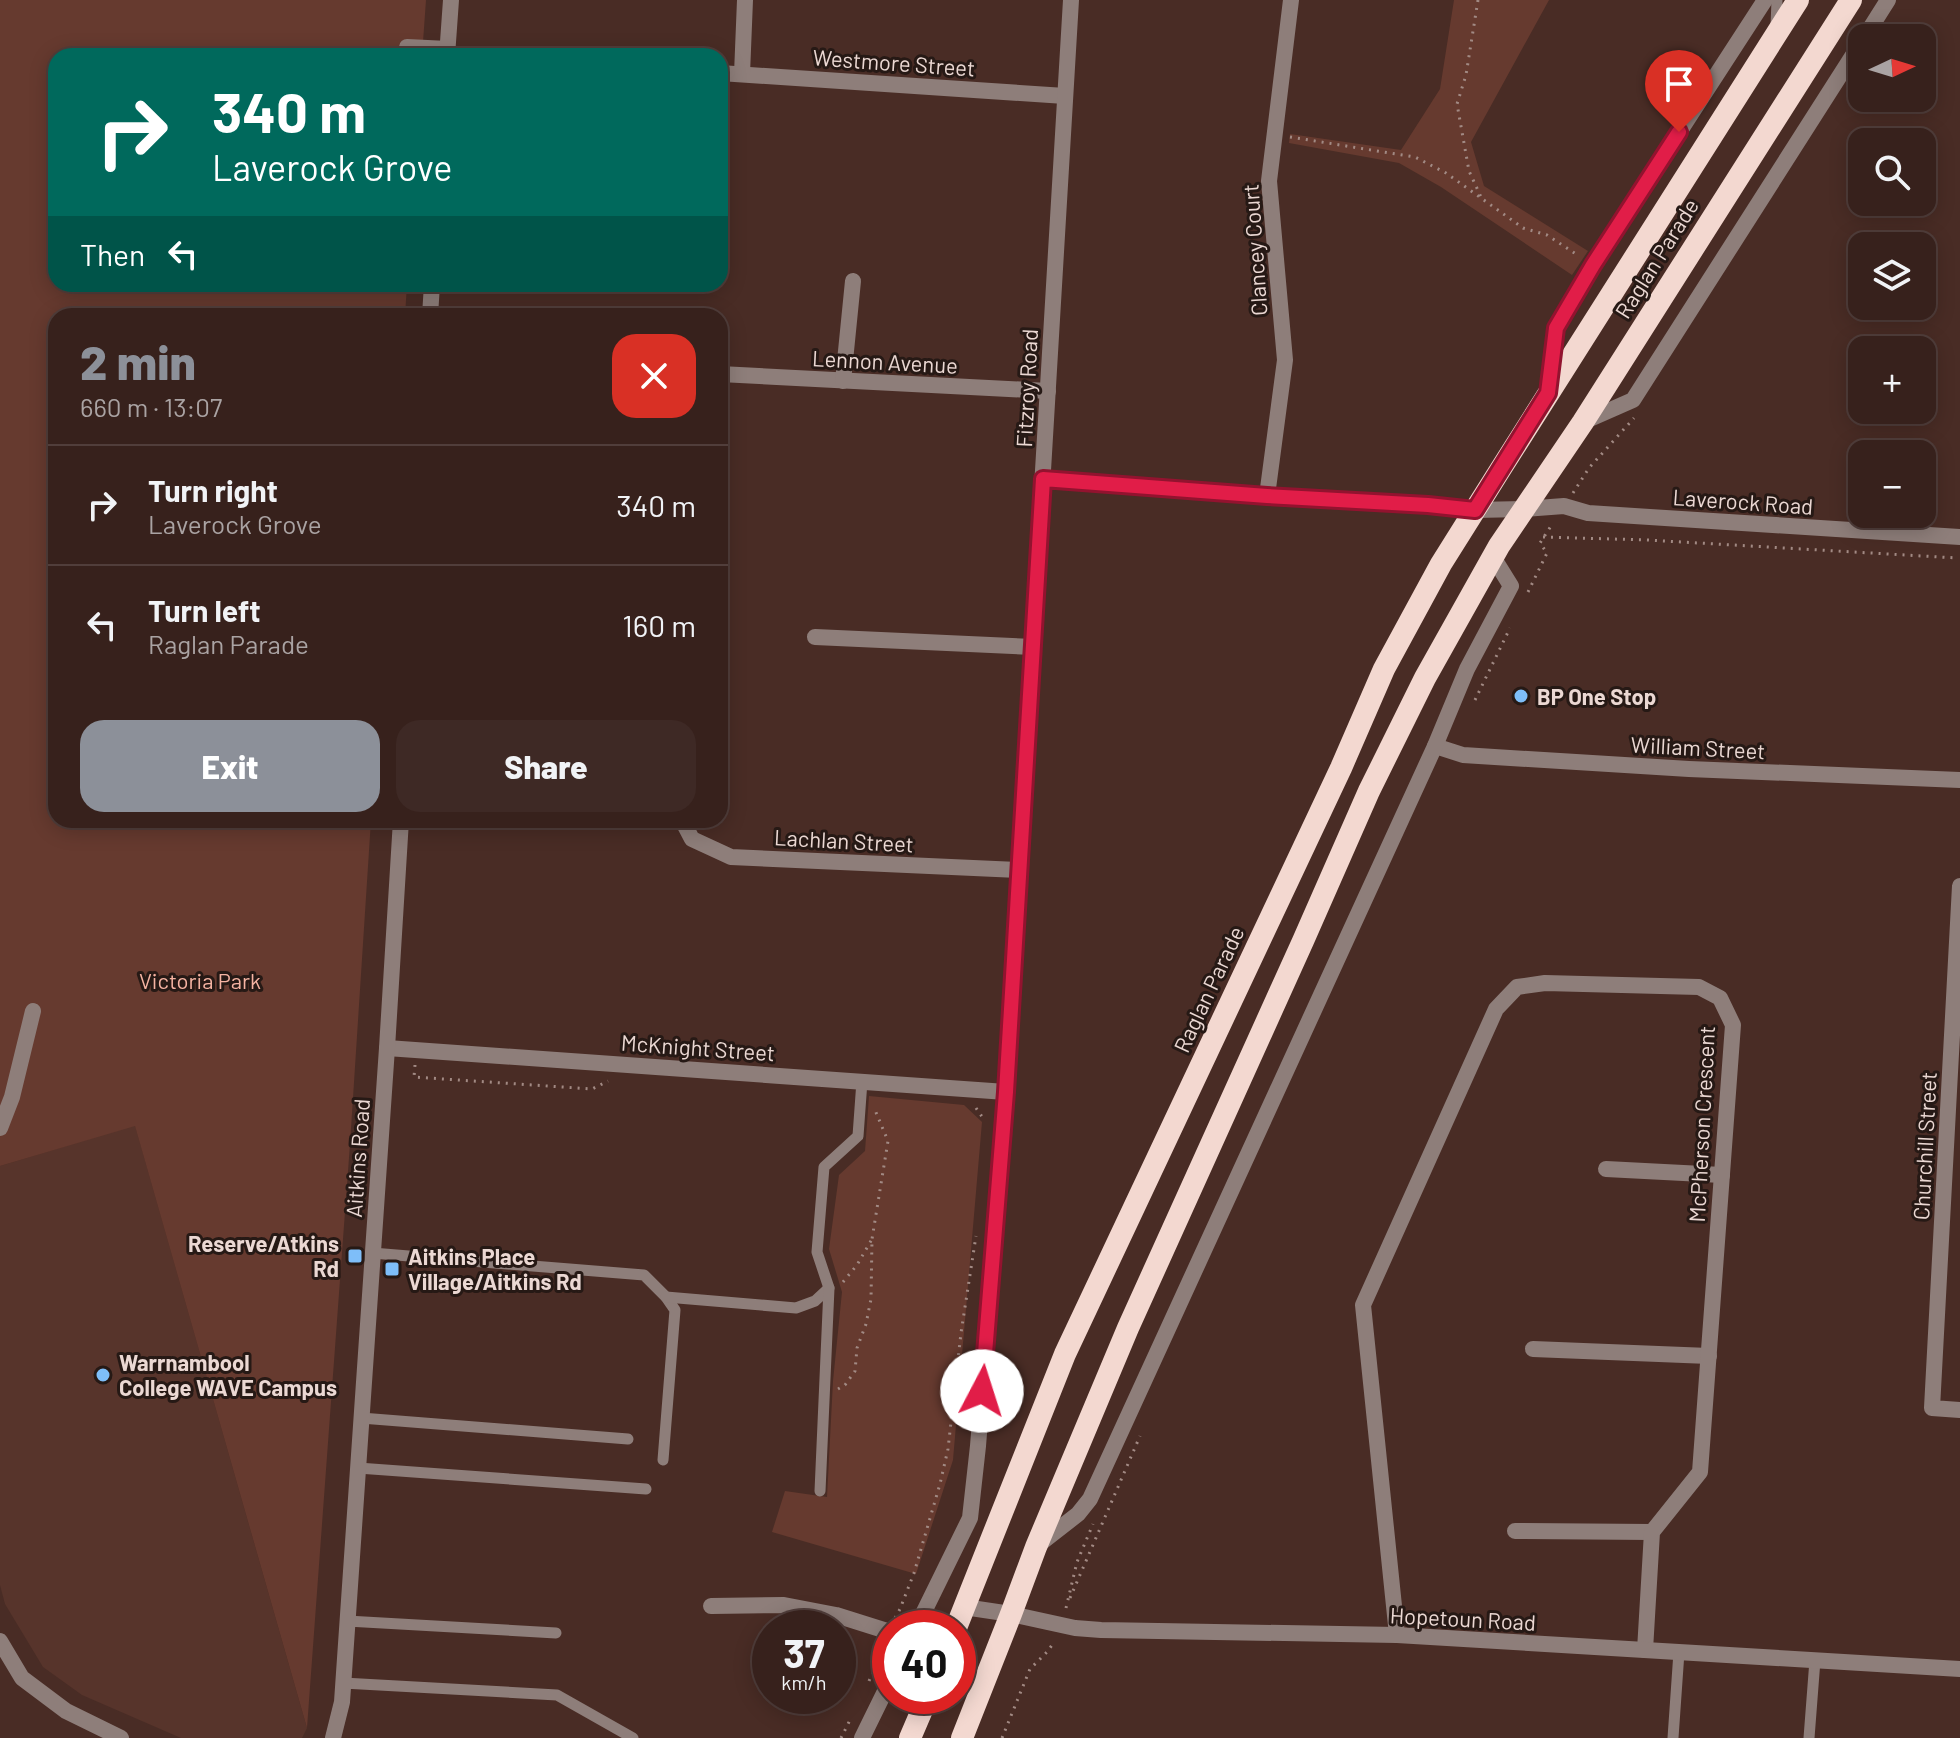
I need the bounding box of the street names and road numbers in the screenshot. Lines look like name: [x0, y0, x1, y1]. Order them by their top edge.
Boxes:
street label: Westmore Street: [812, 43, 976, 81]
street label: Clancey Court: [1236, 183, 1272, 317]
street label: Raglan Parade: [1609, 193, 1703, 323]
street label: Fitzroy Road: [1010, 328, 1042, 448]
street label: Lennon Avenue: [811, 344, 959, 378]
street label: Laverock Road: [1672, 483, 1814, 519]
street label: William Street: [1630, 730, 1766, 764]
street label: Lachlan Street: [774, 823, 914, 857]
street label: Raglan Parade: [1167, 922, 1249, 1056]
street label: McPherson Crescent: [1683, 1025, 1719, 1223]
street label: McKnight Street: [620, 1029, 776, 1065]
street label: Churchill Street: [1907, 1071, 1941, 1221]
street label: Aitkins Road: [340, 1098, 374, 1218]
street label: Hopetoun Road: [1389, 1601, 1537, 1635]

